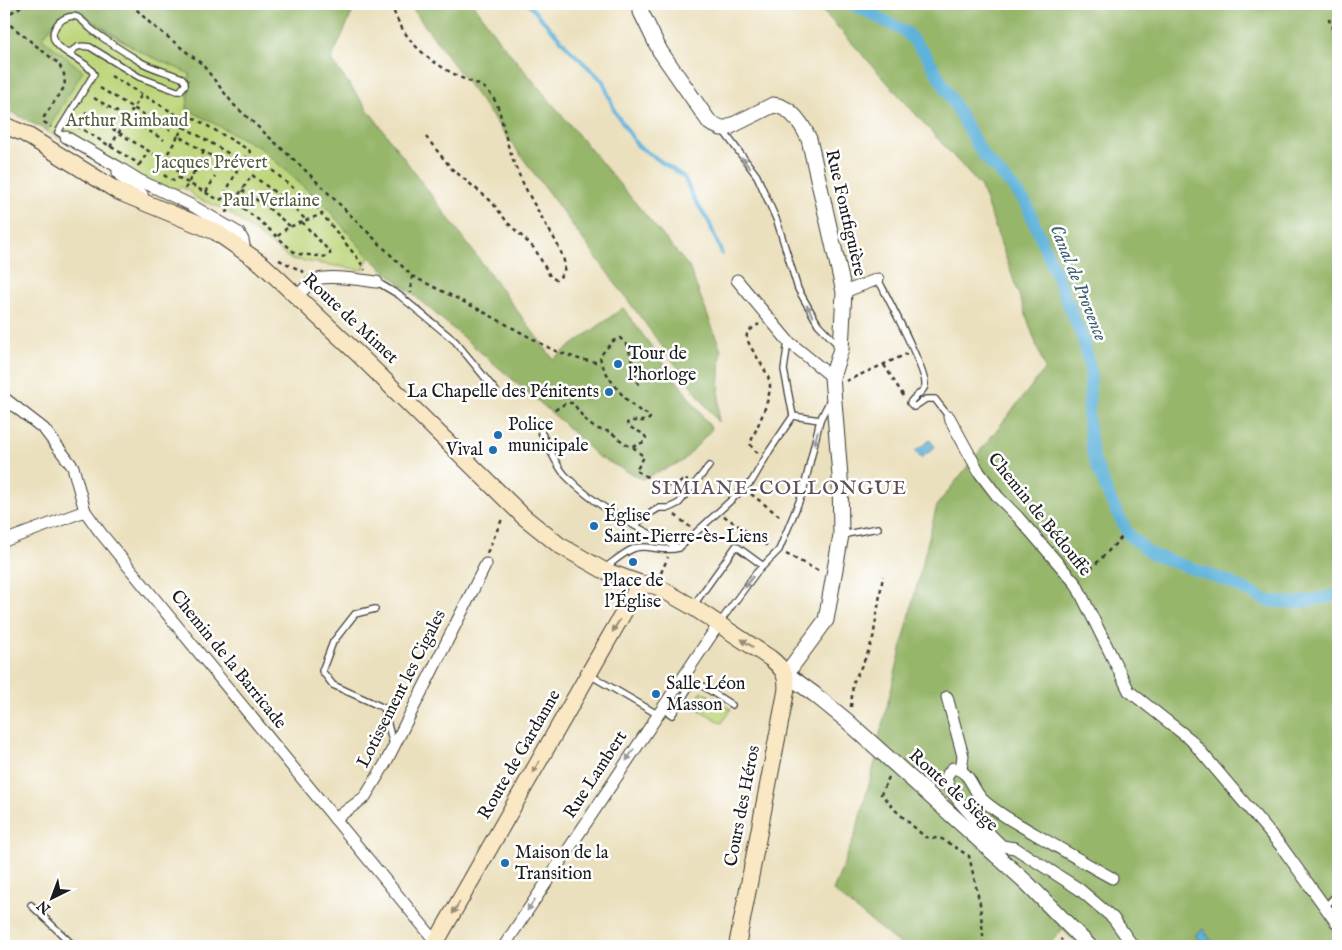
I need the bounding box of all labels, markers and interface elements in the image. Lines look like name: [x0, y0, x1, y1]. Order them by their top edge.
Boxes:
park label: Arthur Rimbaud: [65, 110, 189, 133]
street label: Rue Fontfiguière: [819, 147, 871, 279]
park label: Jacques Prévert: [152, 152, 268, 175]
one-way arrow: [741, 157, 752, 170]
park label: Paul Verlaine: [222, 190, 320, 213]
water label: Canal de Provence: [1044, 221, 1113, 345]
street label: Route de Mimet: [297, 269, 403, 369]
one-way arrow: [806, 304, 815, 318]
place label: Tour de l'horloge: [628, 343, 696, 387]
marker: Tour de l'horloge: [612, 358, 624, 370]
place label: La Chapelle des Pénitents: [407, 381, 599, 404]
marker: La Chapelle des Pénitents: [603, 386, 615, 398]
place label: Police municipale: [508, 414, 589, 458]
marker: Police municipale: [492, 429, 504, 441]
one-way arrow: [812, 431, 820, 446]
place label: Vival: [445, 439, 483, 462]
marker: Vival: [487, 444, 499, 456]
street label: Chemin de Bédouffe: [982, 449, 1096, 581]
district label: SIMIANE-COLLONGUE: [651, 476, 907, 501]
place label: Église Saint-Pierre-ès-Liens: [604, 503, 768, 549]
marker: Église Saint-Pierre-ès-Liens: [588, 520, 600, 532]
marker: Place de l'Église: [627, 556, 639, 568]
place label: Place de l'Église: [603, 570, 663, 614]
one-way arrow: [744, 576, 754, 589]
street label: Chemin de la Barricade: [165, 586, 291, 734]
street label: Lotissement les Cigales: [352, 606, 452, 772]
one-way arrow: [612, 619, 621, 632]
one-way arrow: [740, 639, 753, 648]
place label: Salle Léon Masson: [666, 673, 746, 717]
street label: Route de Gardanne: [473, 686, 567, 824]
marker: Salle Léon Masson: [650, 688, 662, 700]
street label: Rue Lambert: [559, 727, 633, 823]
street label: Cours des Héros: [720, 743, 766, 869]
street label: Route de Siège: [903, 745, 1003, 837]
one-way arrow: [625, 748, 635, 762]
one-way arrow: [532, 760, 540, 774]
place label: Maison de la Transition: [515, 842, 609, 886]
marker: Maison de la Transition: [499, 857, 511, 869]
north arrow: [28, 872, 78, 922]
text: N: [33, 896, 55, 918]
one-way arrow: [526, 899, 536, 912]
one-way arrow: [451, 902, 460, 915]

